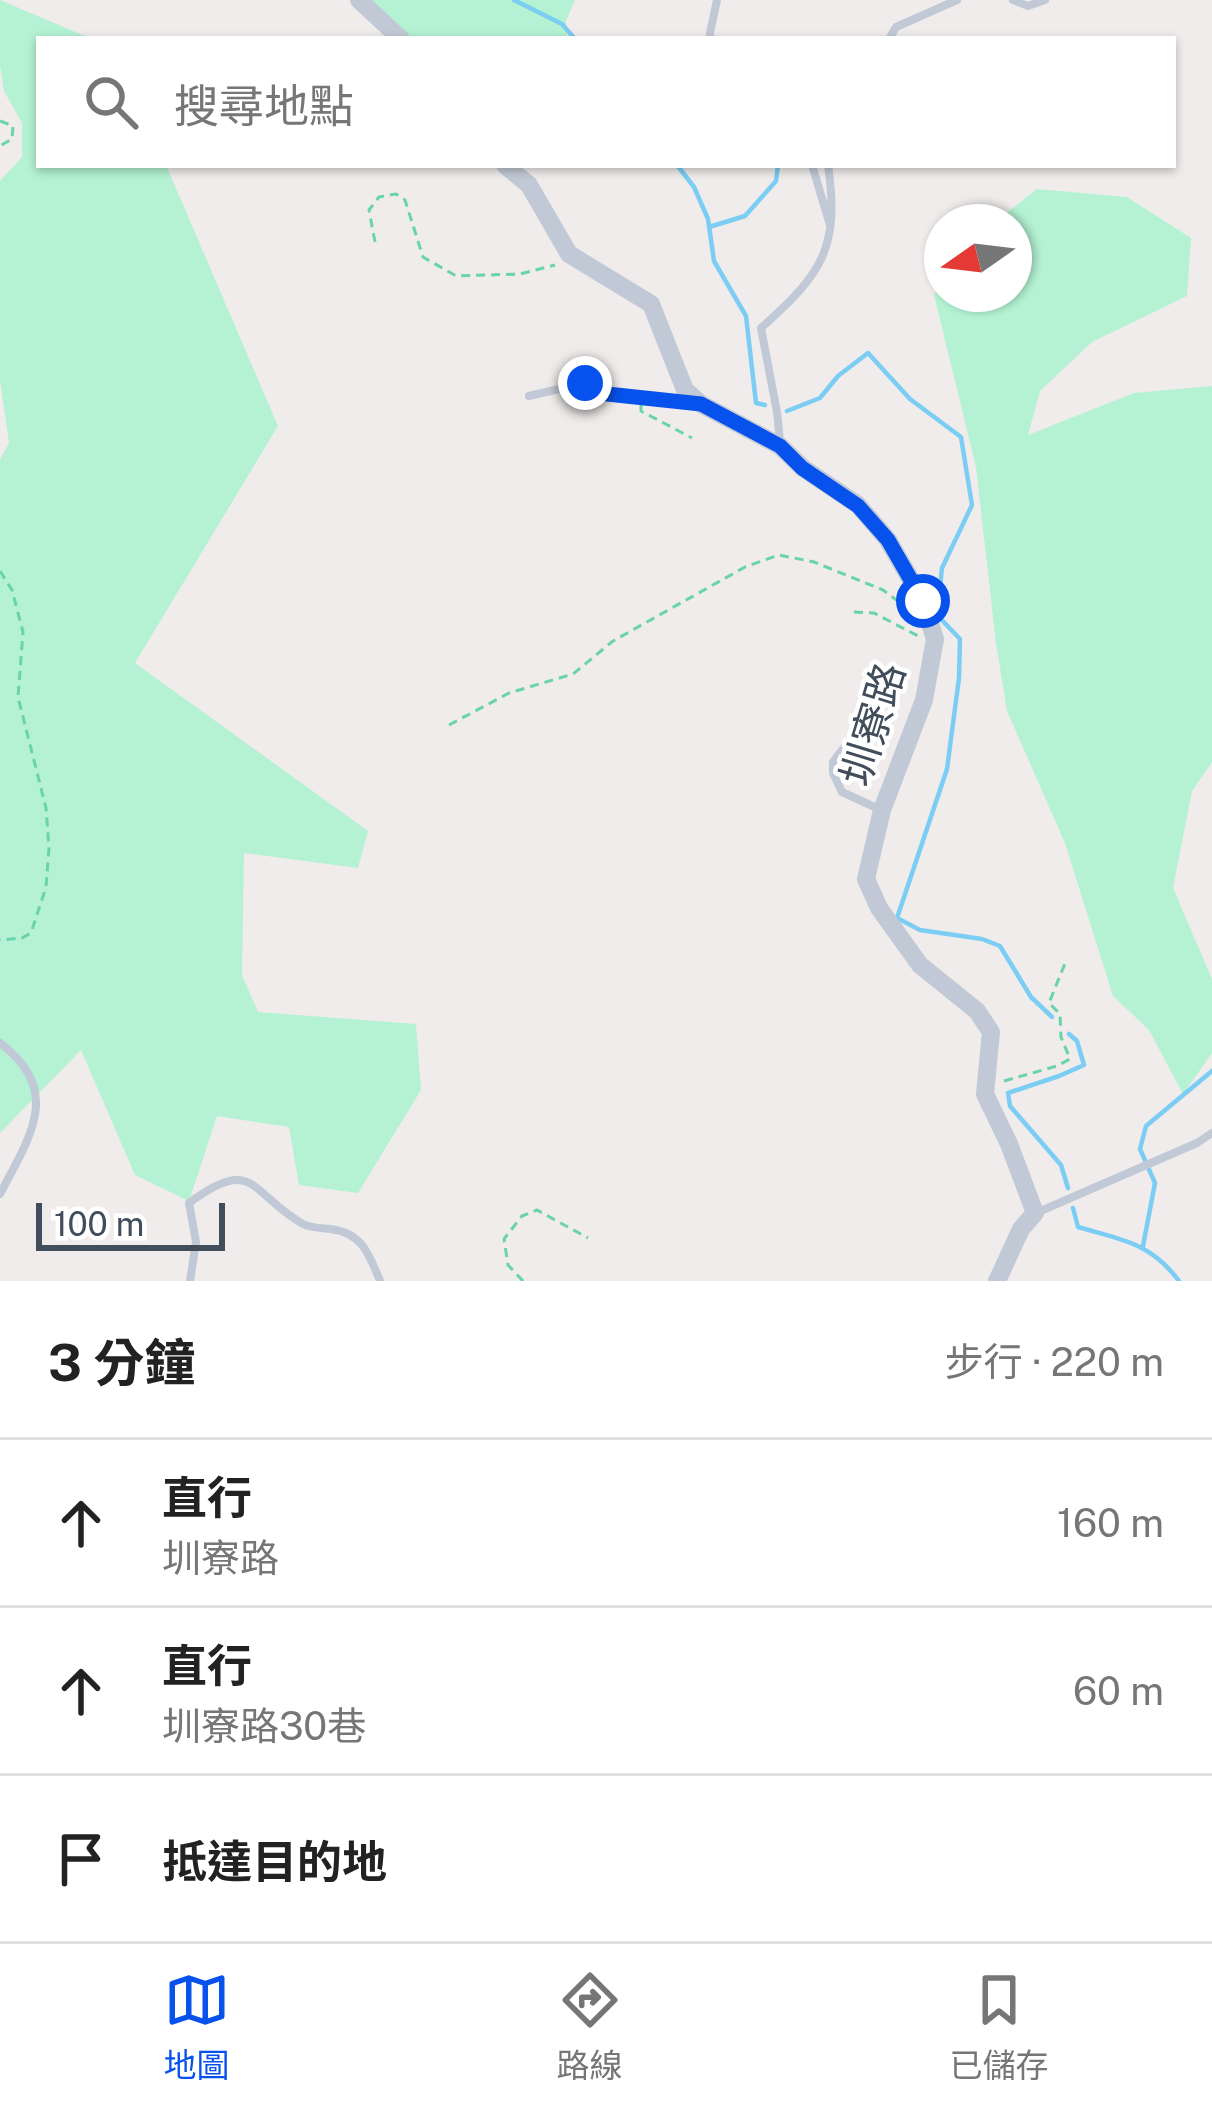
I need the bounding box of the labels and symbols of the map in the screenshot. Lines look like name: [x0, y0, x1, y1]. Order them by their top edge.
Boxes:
north arrow: [924, 204, 1032, 312]
route end: [558, 356, 612, 410]
route start: [896, 574, 950, 628]
street label: 圳寮路: [830, 657, 914, 791]
scale bar: [36, 1197, 225, 1250]

